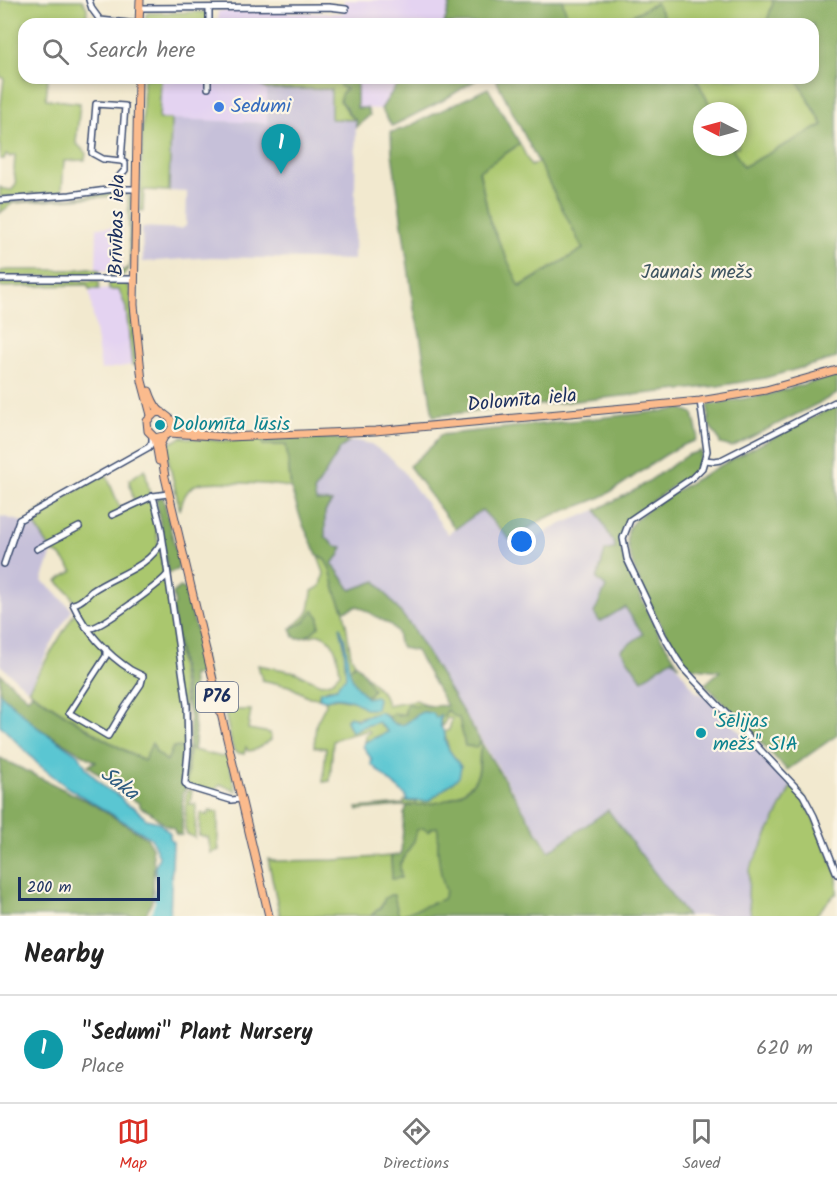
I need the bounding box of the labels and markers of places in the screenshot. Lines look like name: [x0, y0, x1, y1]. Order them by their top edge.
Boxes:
place label: Sedumi: [231, 91, 292, 123]
marker: Sedumi: [212, 100, 226, 114]
pin: 1: [262, 124, 300, 174]
place label: Dolomīta lūsis: [172, 409, 290, 441]
marker: Dolomīta lūsis: [153, 418, 167, 432]
place label: 'Sēlijas mežs'' SIA: [713, 706, 798, 761]
marker: 'Sēlijas mežs'' SIA: [694, 726, 708, 740]

